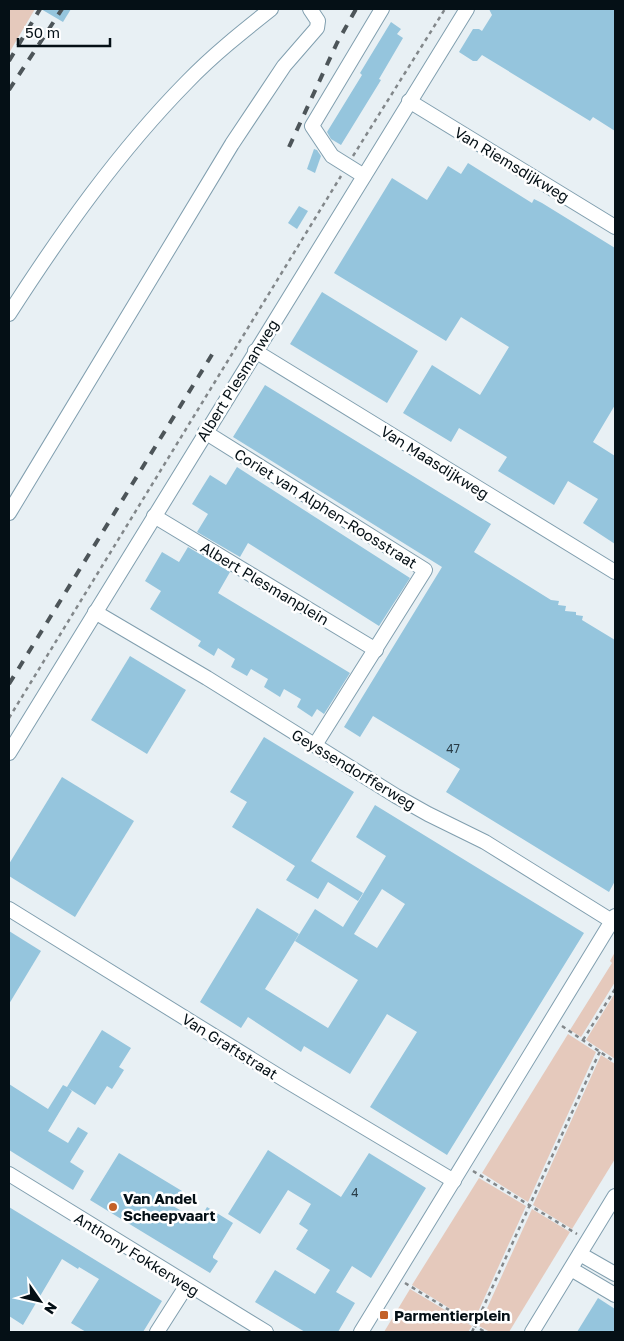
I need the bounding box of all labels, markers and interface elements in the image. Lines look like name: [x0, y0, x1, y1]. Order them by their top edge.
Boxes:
scale bar: [18, 15, 110, 47]
text: 50 m: [25, 23, 60, 41]
street label: Van Riemsdijkweg: [451, 123, 573, 205]
street label: Albert Plesmanweg: [192, 316, 282, 444]
street label: Van Maasdijkweg: [378, 421, 492, 503]
street label: Coriet van Alphen-Roosstraat: [231, 444, 421, 572]
street label: Albert Plesmanplein: [198, 538, 332, 628]
street label: Geyssendorfferweg: [289, 725, 419, 813]
house number: 47: [446, 741, 460, 756]
street label: Van Graftstraat: [179, 1009, 281, 1083]
house number: 4: [351, 1185, 359, 1200]
place label: Van Andel Scheepvaart: [123, 1189, 215, 1224]
marker: Van Andel Scheepvaart: [107, 1201, 119, 1213]
street label: Anthony Fokkerweg: [71, 1208, 203, 1300]
north arrow: [15, 1276, 65, 1326]
text: N: [41, 1299, 61, 1318]
place label: Parmentierplein: [394, 1306, 510, 1324]
marker: Parmentierplein: [378, 1309, 390, 1321]

